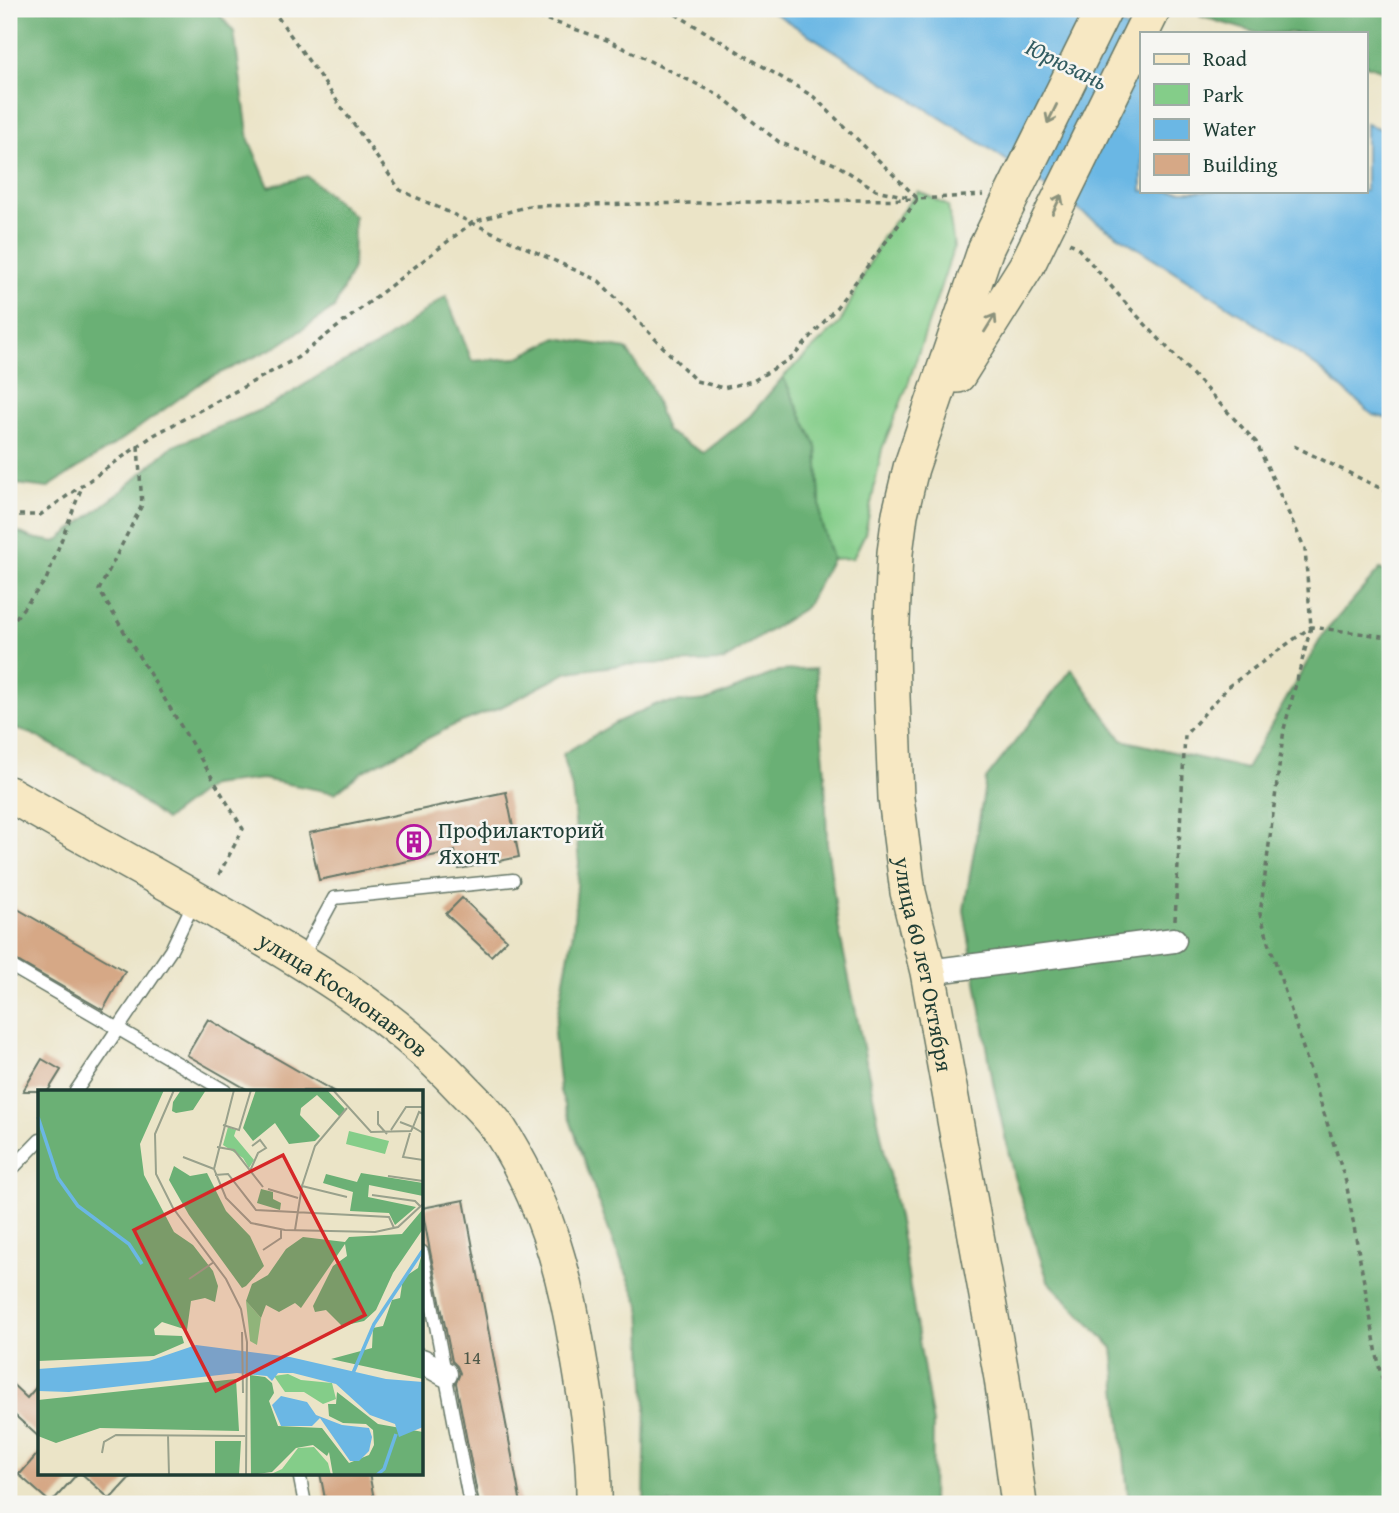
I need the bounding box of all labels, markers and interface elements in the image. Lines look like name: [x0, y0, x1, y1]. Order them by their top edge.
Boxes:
water label: Юрюзань: [1020, 29, 1114, 99]
legend: [1140, 32, 1368, 192]
text: Road: [1203, 43, 1248, 74]
text: Park: [1203, 79, 1244, 110]
one-way arrow: [1045, 103, 1058, 124]
text: Water: [1203, 113, 1256, 144]
text: Building: [1203, 149, 1278, 180]
one-way arrow: [1050, 194, 1064, 215]
one-way arrow: [984, 313, 998, 333]
place label: Профилакторий Яхонт: [437, 813, 605, 872]
building icon: Профилакторий Яхонт: [395, 823, 433, 861]
street label: улица 60 лет Октября: [887, 854, 962, 1075]
street label: улица Космонавтов: [252, 922, 436, 1064]
inset map: [38, 1090, 424, 1474]
house number: 14: [463, 1343, 481, 1371]

